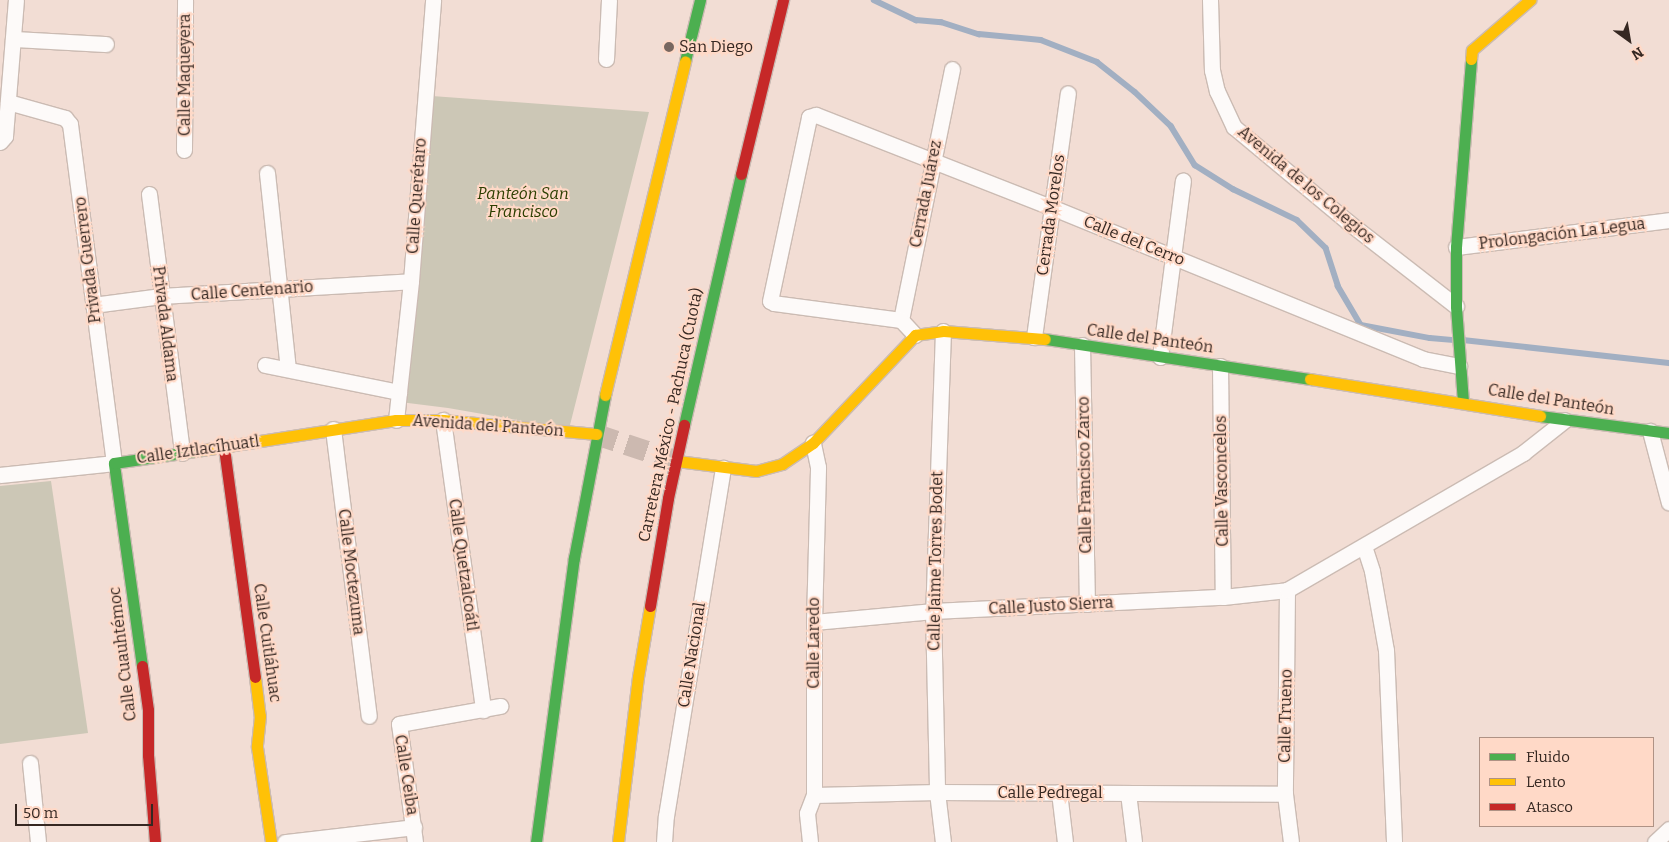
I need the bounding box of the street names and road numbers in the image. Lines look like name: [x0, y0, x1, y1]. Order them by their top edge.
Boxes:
street label: Calle Maqueyera: [175, 14, 195, 136]
street label: Avenida de los Colegios: [1234, 122, 1378, 248]
street label: Calle Querétaro: [403, 137, 431, 255]
street label: Cerrada Juárez: [906, 139, 946, 249]
street label: Cerrada Morelos: [1033, 153, 1069, 277]
street label: Privada Guerrero: [71, 196, 105, 324]
street label: Calle del Cerro: [1081, 212, 1187, 270]
street label: Prolongación La Legua: [1478, 214, 1646, 254]
street label: Privada Aldama: [148, 265, 182, 383]
street label: Calle Centenario: [190, 277, 314, 305]
street label: Carretera México - Pachuca (Cuota): [635, 286, 707, 544]
street label: Calle del Panteón: [1085, 321, 1215, 357]
street label: Calle del Panteón: [1486, 381, 1616, 419]
street label: Calle Francisco Zarco: [1074, 396, 1096, 554]
street label: Avenida del Panteón: [412, 411, 564, 441]
street label: Calle Vasconcelos: [1211, 415, 1233, 547]
street label: Calle Iztlacíhuatl: [135, 432, 261, 468]
street label: Calle Jaime Torres Bodet: [925, 471, 947, 651]
street label: Calle Quetzalcoátl: [444, 498, 482, 632]
street label: Calle Moctezuma: [334, 508, 368, 636]
street label: Calle Cuitláhuac: [249, 582, 285, 704]
street label: Calle Cuauhtémoc: [105, 586, 141, 722]
street label: Calle Justo Sierra: [988, 593, 1114, 619]
street label: Calle Laredo: [804, 597, 824, 689]
street label: Calle Nacional: [674, 601, 710, 709]
street label: Calle Trueno: [1276, 669, 1296, 763]
street label: Calle Ceiba: [390, 733, 422, 817]
street label: Calle Pedregal: [998, 783, 1102, 803]

